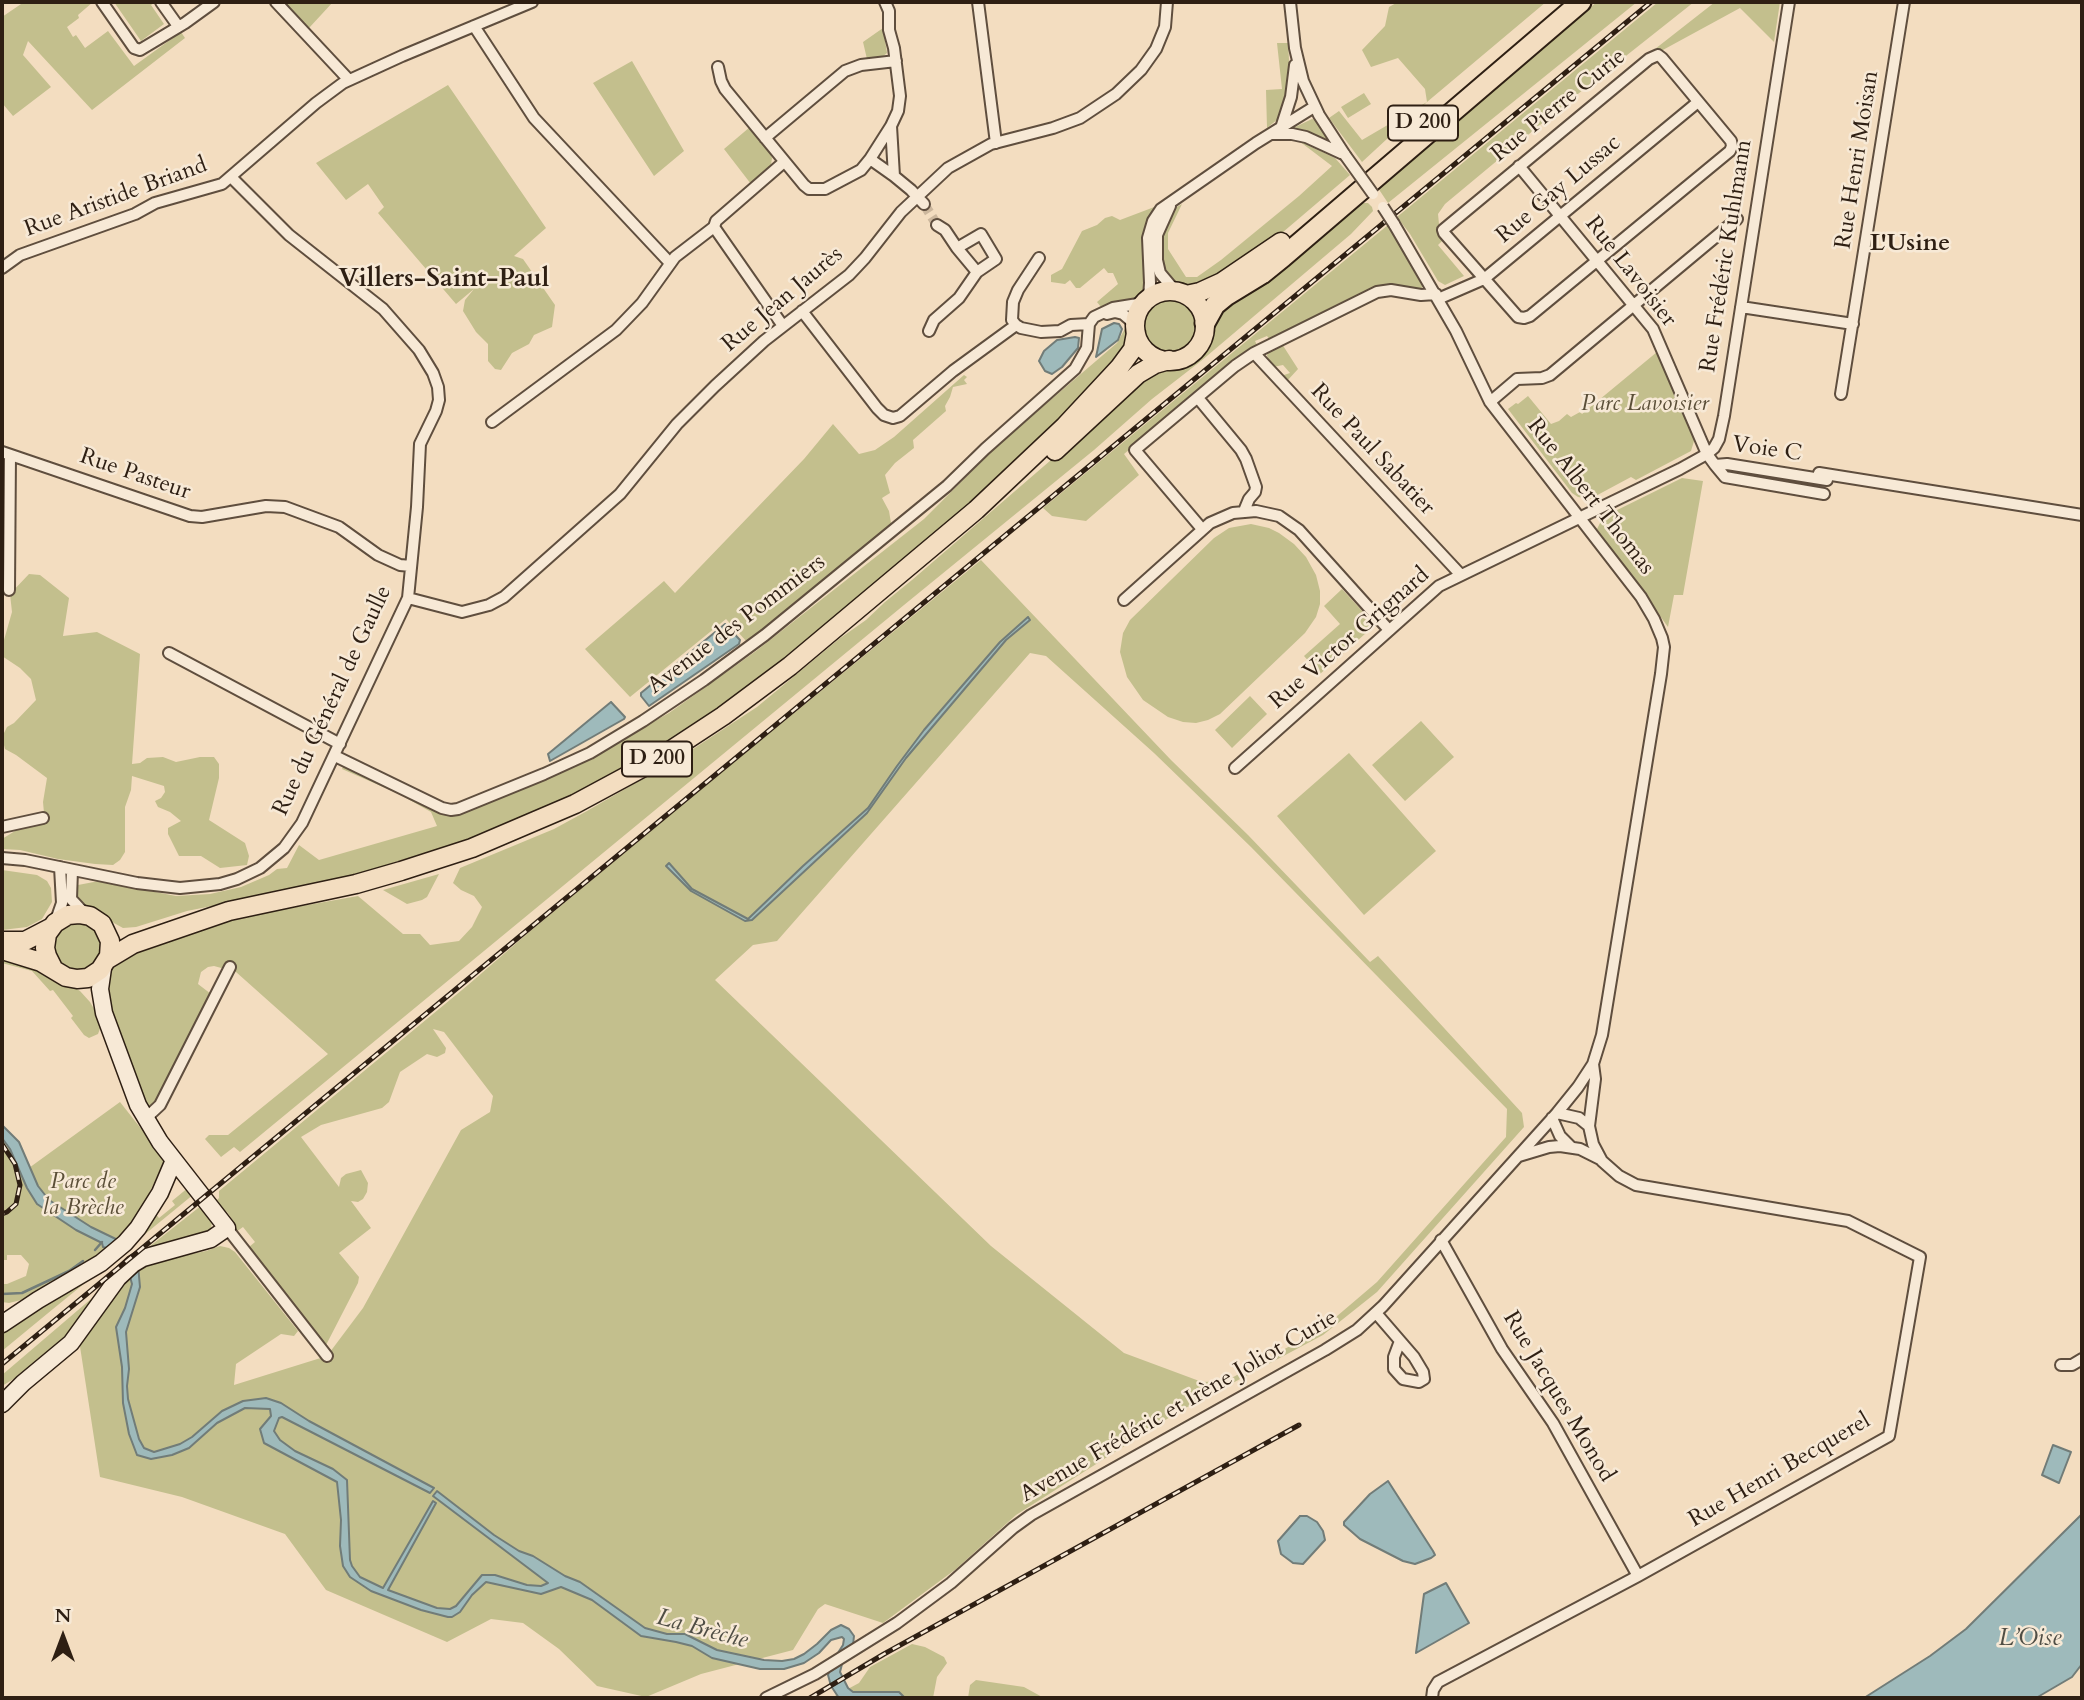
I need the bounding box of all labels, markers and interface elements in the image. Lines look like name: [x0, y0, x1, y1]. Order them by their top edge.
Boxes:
street label: Rue Pierre Curie: [1486, 43, 1632, 169]
street label: Rue Henri Moisan: [1830, 69, 1886, 251]
road number: D 200: [1388, 106, 1458, 140]
street label: Rue Gay Lussac: [1491, 130, 1627, 250]
street label: Rue Frédéric Kuhlmann: [1695, 138, 1759, 374]
street label: Rue Aristide Briand: [21, 152, 211, 244]
street label: Rue Lavoisier: [1578, 211, 1682, 333]
district label: L'Usine: [1870, 230, 1950, 258]
street label: Rue Jean Jaurès: [717, 241, 849, 359]
district label: Villers-Saint-Paul: [339, 264, 549, 296]
street label: Rue Paul Sabatier: [1304, 379, 1440, 521]
park label: Parc Lavoisier: [1581, 391, 1709, 419]
street label: Rue Albert Thomas: [1520, 413, 1660, 581]
street label: Voie C: [1730, 431, 1804, 469]
street label: Rue Pasteur: [76, 443, 194, 507]
street label: Avenue des Pommiers: [643, 549, 831, 701]
street label: Rue Victor Grignard: [1264, 562, 1436, 716]
street label: Rue du Général de Gaulle: [268, 582, 398, 820]
road number: D 200: [622, 742, 692, 776]
park label: Parc de la Brèche: [42, 1169, 124, 1223]
street label: Avenue Frédéric et Irène Joliot Curie: [1016, 1305, 1342, 1509]
street label: Rue Jacques Monod: [1496, 1307, 1620, 1487]
street label: Rue Henri Becquerel: [1684, 1408, 1876, 1534]
north arrow: [28, 1602, 98, 1672]
text: N: [55, 1603, 71, 1629]
water label: La Brèche: [653, 1604, 751, 1656]
water label: L’Oise: [1999, 1625, 2061, 1653]

